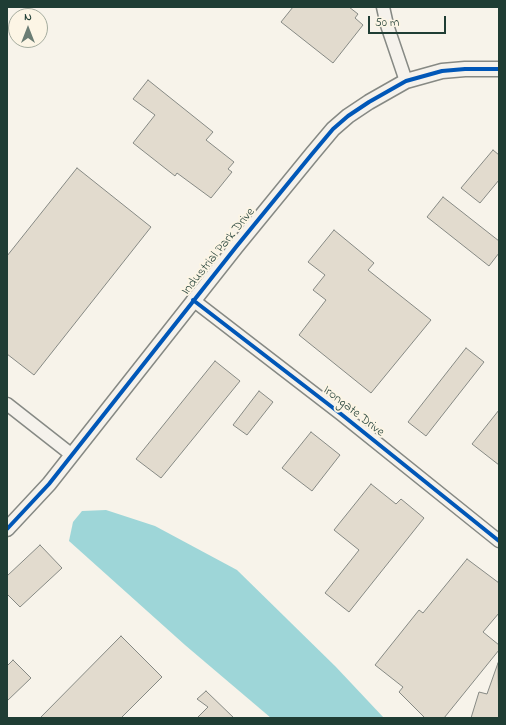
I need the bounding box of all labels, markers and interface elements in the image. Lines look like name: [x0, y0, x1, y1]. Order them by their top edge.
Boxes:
north arrow: [8, 8, 48, 48]
scale bar: [370, 8, 448, 34]
text: N: [24, 9, 32, 25]
text: 50 m: [375, 14, 399, 32]
street label: Industrial Park Drive: [179, 205, 259, 299]
street label: Irongate Drive: [319, 383, 387, 441]

